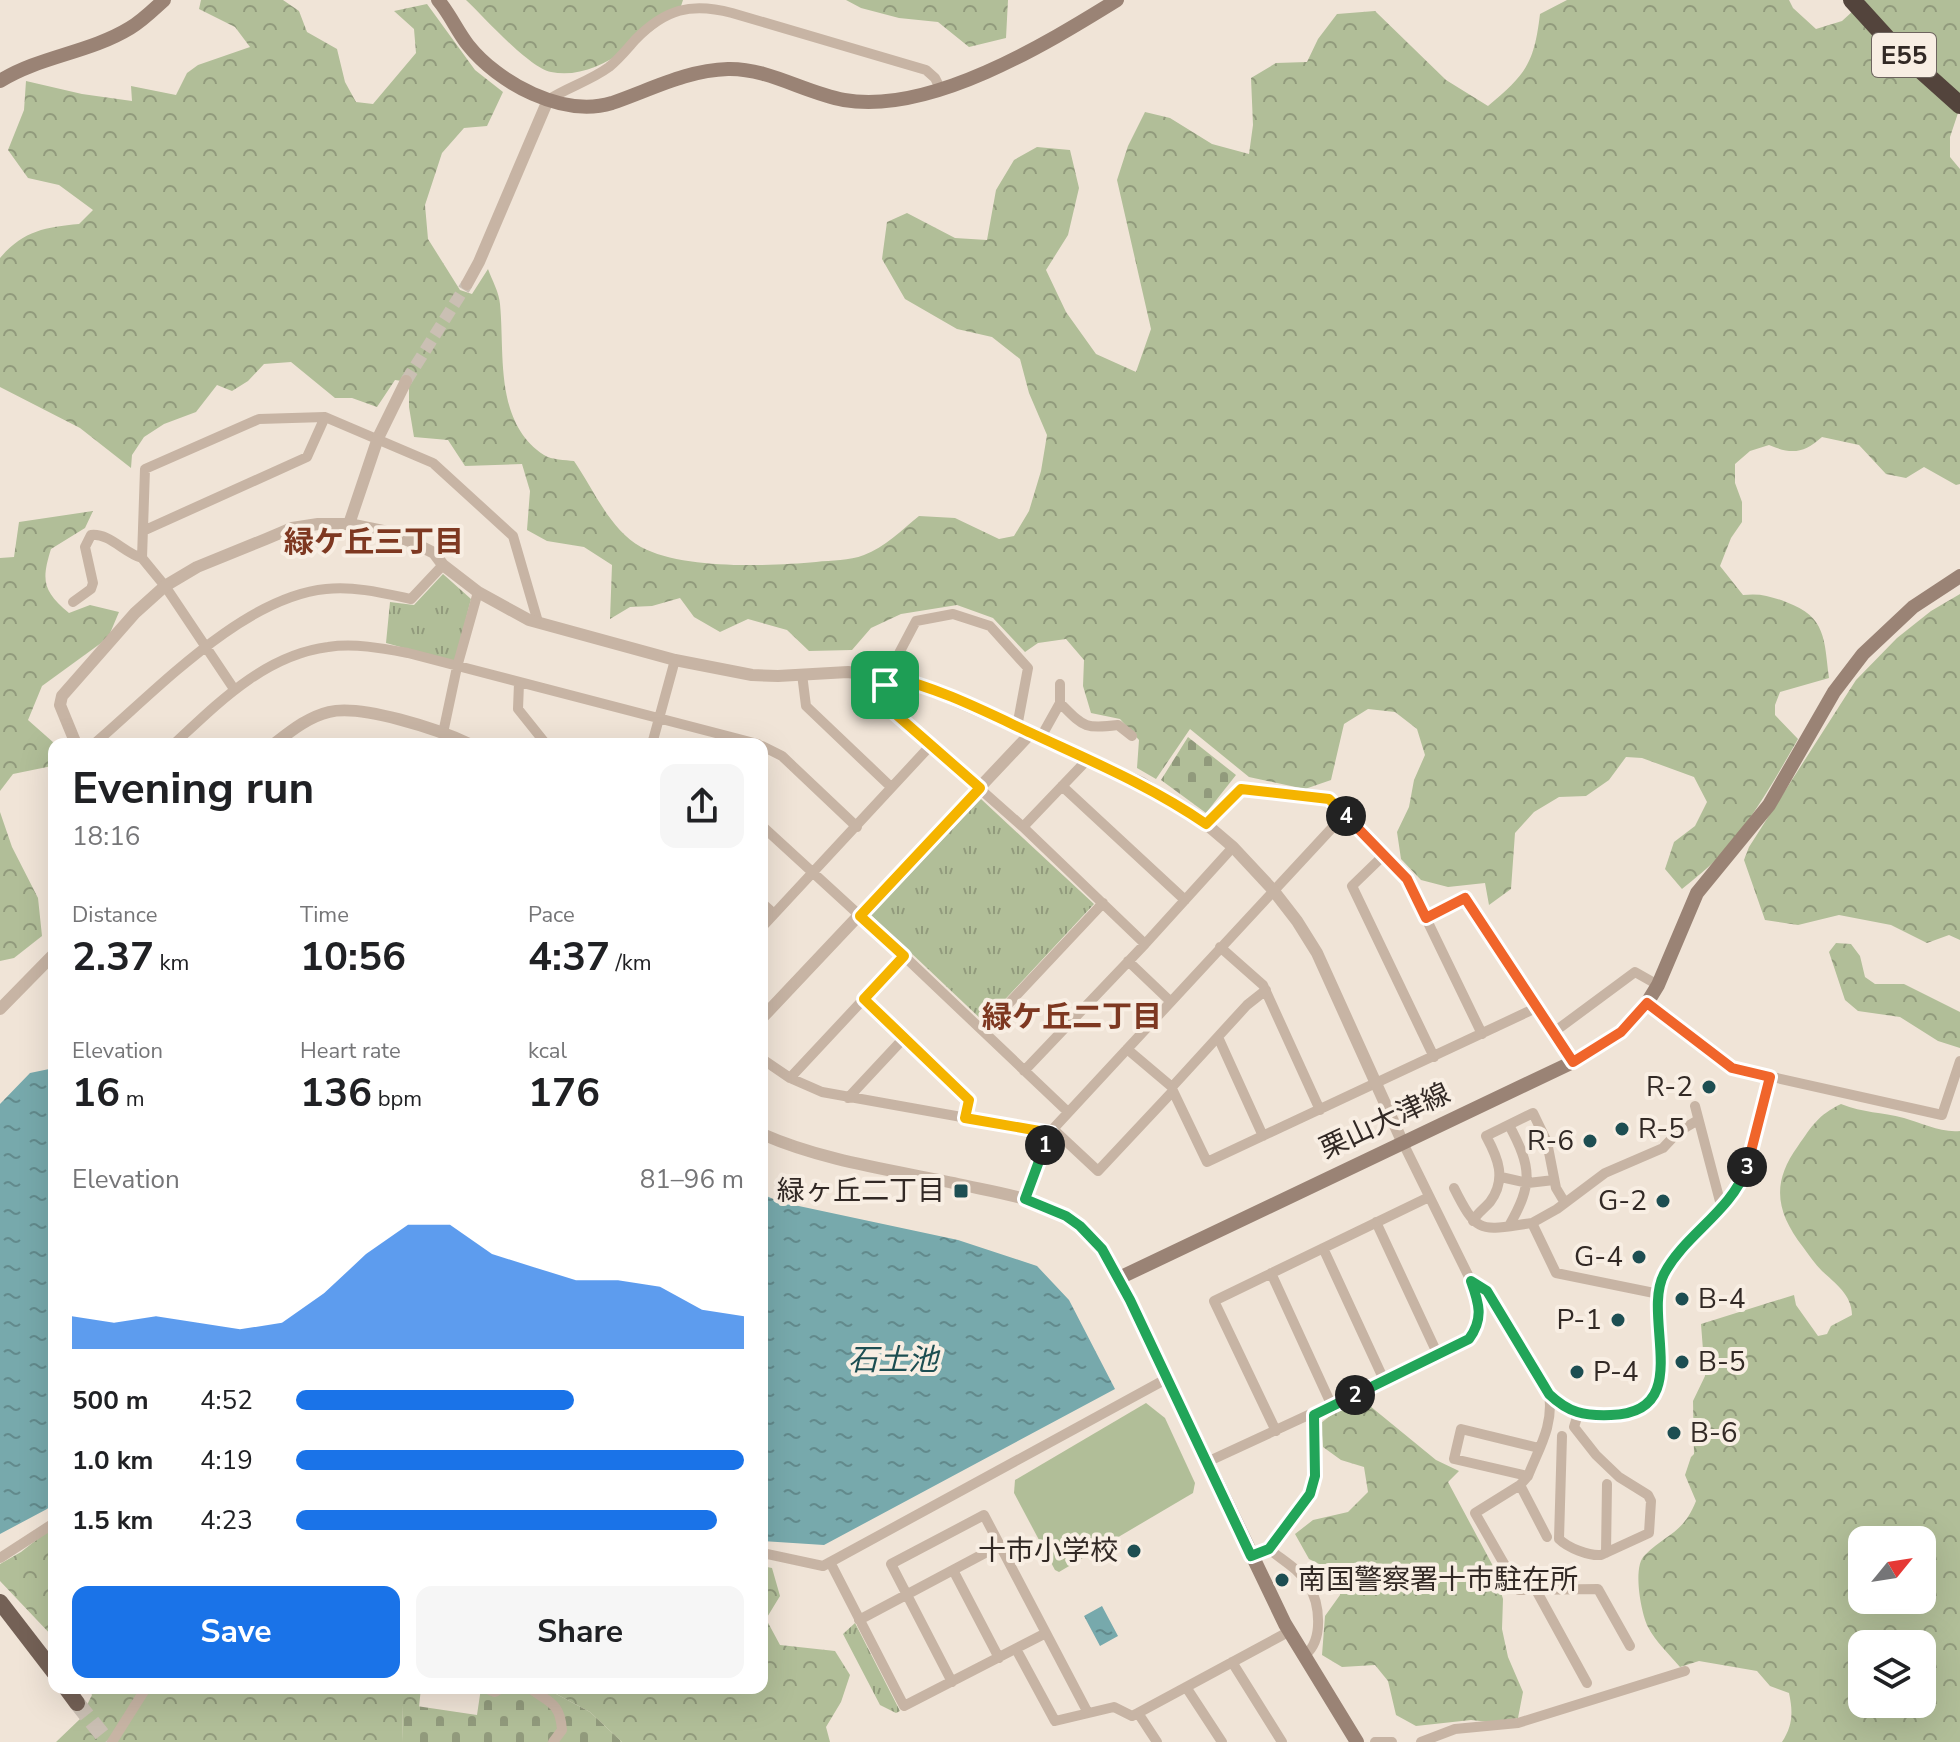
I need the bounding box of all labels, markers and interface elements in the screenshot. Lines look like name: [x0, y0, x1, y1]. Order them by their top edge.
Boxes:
road number: E55: [1872, 33, 1936, 77]
district label: 緑ケ丘三丁目: [284, 522, 464, 563]
pin: [851, 651, 919, 719]
icon: arrive: [863, 663, 907, 707]
text: Evening run: [72, 759, 314, 819]
button: share: [660, 764, 744, 848]
pin: 4: [1326, 796, 1366, 836]
text: 4: [1339, 801, 1353, 831]
text: 18:16: [72, 819, 140, 854]
text: Distance: [72, 900, 157, 930]
text: Time: [300, 900, 349, 930]
text: Pace: [528, 900, 575, 930]
text: 2.37: [72, 930, 154, 984]
text: 10:56: [300, 930, 406, 984]
text: 4:37: [528, 930, 610, 984]
text: km: [154, 948, 189, 978]
text: /km: [610, 948, 652, 978]
district label: 緑ケ丘二丁目: [982, 997, 1162, 1038]
text: Elevation: [72, 1036, 163, 1066]
text: Heart rate: [300, 1036, 401, 1066]
text: kcal: [528, 1036, 567, 1066]
text: 16: [72, 1066, 120, 1120]
text: 136: [300, 1066, 372, 1120]
text: 176: [528, 1066, 600, 1120]
place label: R-2: [1646, 1068, 1693, 1106]
street label: 栗山大津線: [1314, 1074, 1456, 1168]
marker: R-2: [1700, 1078, 1718, 1096]
text: m: [120, 1084, 145, 1114]
text: bpm: [372, 1084, 422, 1114]
place label: R-5: [1638, 1110, 1685, 1148]
marker: R-5: [1613, 1120, 1631, 1138]
place label: R-6: [1527, 1122, 1574, 1160]
pin: 1: [1025, 1125, 1065, 1165]
text: 1: [1038, 1130, 1052, 1160]
marker: R-6: [1581, 1132, 1599, 1150]
pin: 3: [1727, 1147, 1767, 1187]
text: 3: [1740, 1152, 1754, 1182]
text: Elevation: [72, 1162, 180, 1197]
text: 81–96 m: [640, 1162, 744, 1197]
place label: 緑ヶ丘二丁目: [777, 1172, 945, 1210]
marker: 緑ヶ丘二丁目: [952, 1182, 970, 1200]
place label: G-2: [1598, 1182, 1647, 1220]
marker: G-2: [1654, 1192, 1672, 1210]
place label: G-4: [1574, 1238, 1623, 1276]
marker: G-4: [1630, 1248, 1648, 1266]
place label: B-4: [1698, 1280, 1746, 1318]
marker: B-4: [1673, 1290, 1691, 1308]
place label: P-1: [1556, 1301, 1602, 1339]
marker: P-1: [1609, 1311, 1627, 1329]
water label: 石土池: [848, 1340, 941, 1381]
place label: B-5: [1698, 1343, 1746, 1381]
place label: P-4: [1593, 1353, 1639, 1391]
marker: B-5: [1673, 1353, 1691, 1371]
marker: P-4: [1568, 1363, 1586, 1381]
pin: 2: [1335, 1375, 1375, 1415]
text: 2: [1348, 1380, 1362, 1410]
text: 500 m: [72, 1383, 149, 1418]
text: 4:52: [200, 1383, 253, 1418]
place label: B-6: [1690, 1414, 1738, 1452]
marker: B-6: [1665, 1424, 1683, 1442]
text: 1.0 km: [72, 1443, 153, 1478]
text: 4:19: [200, 1443, 253, 1478]
text: 1.5 km: [72, 1503, 153, 1538]
text: 4:23: [200, 1503, 253, 1538]
north arrow: [1848, 1526, 1936, 1614]
map controls: [1848, 1526, 1936, 1718]
place label: 十市小学校: [978, 1532, 1118, 1570]
marker: 十市小学校: [1125, 1542, 1143, 1560]
place label: 南国警察署十市駐在所: [1298, 1561, 1578, 1599]
marker: 南国警察署十市駐在所: [1273, 1571, 1291, 1589]
button: Save: [72, 1586, 400, 1678]
button: Share: [416, 1586, 744, 1678]
button: layers: [1848, 1630, 1936, 1718]

